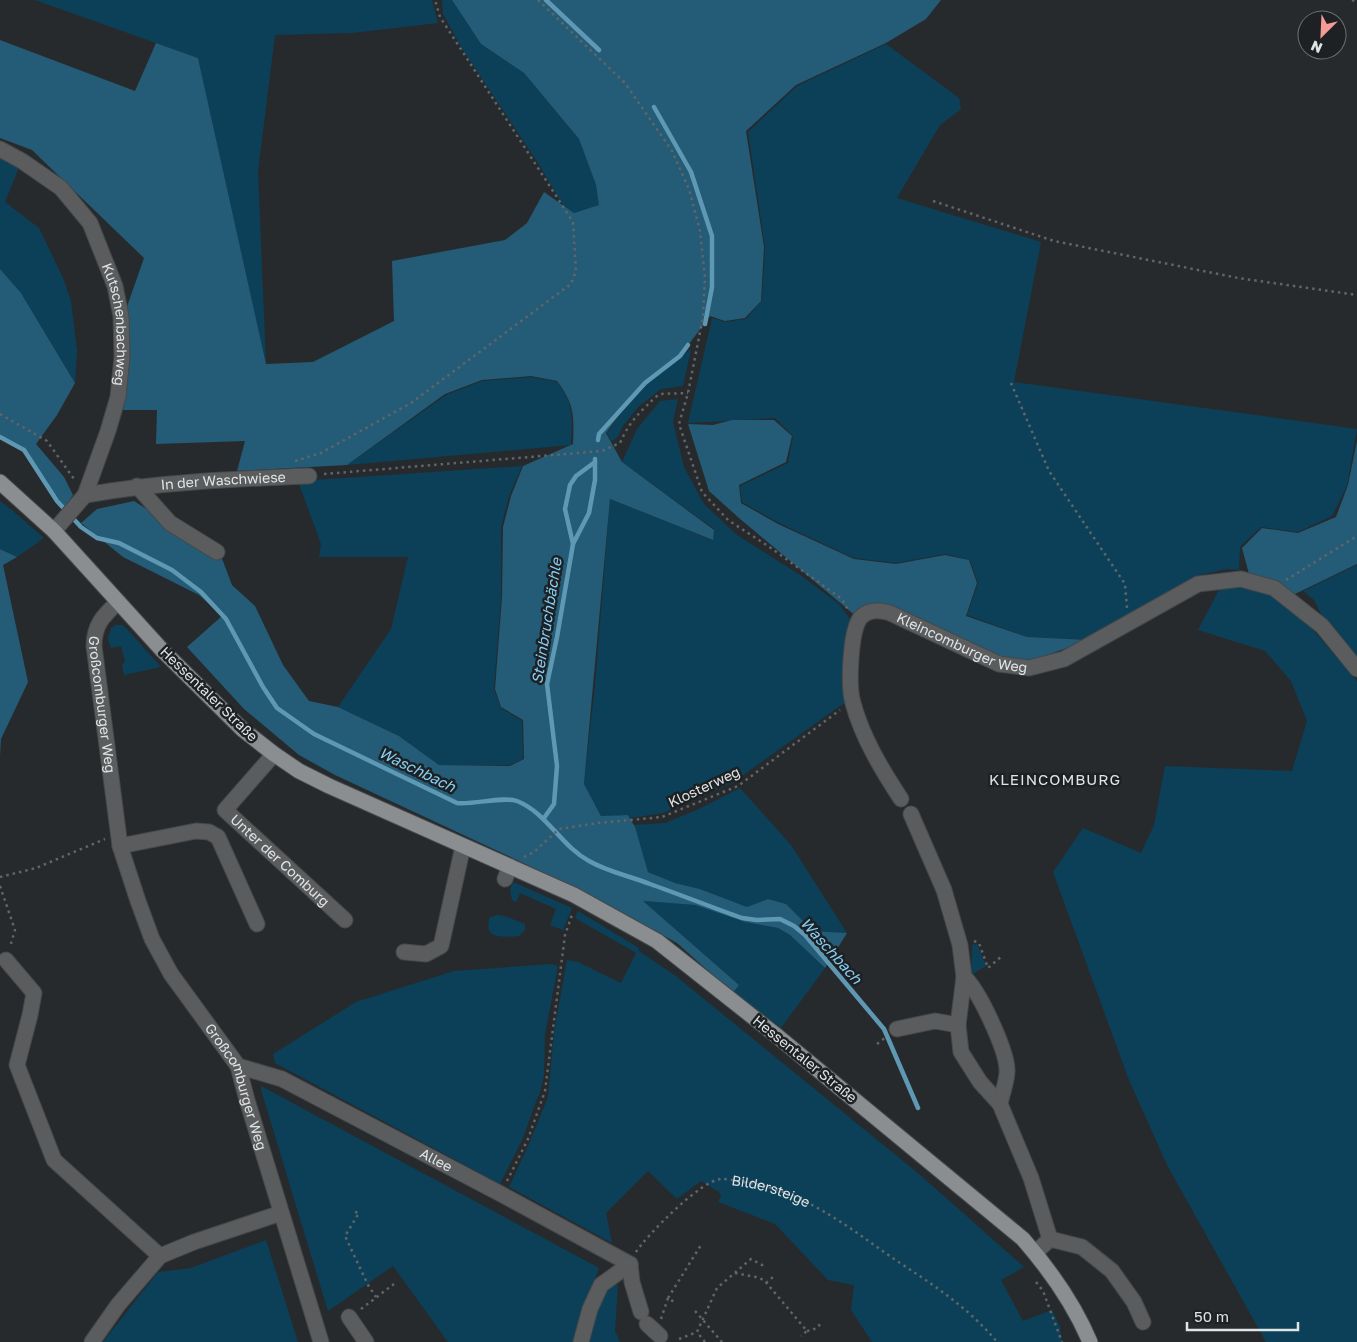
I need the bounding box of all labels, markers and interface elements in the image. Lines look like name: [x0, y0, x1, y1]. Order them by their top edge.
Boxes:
north arrow: [1297, 10, 1347, 60]
text: N: [1308, 37, 1325, 57]
street label: Kutschenbachweg: [99, 260, 131, 387]
street label: In der Waschwiese: [160, 468, 286, 493]
water label: Steinbruchbächle: [527, 555, 565, 685]
street label: Kleincomburger Weg: [894, 608, 1029, 676]
street label: Großcomburger Weg: [86, 635, 119, 774]
street label: Hessentaler Straße: [157, 643, 262, 745]
water label: Waschbach: [376, 743, 459, 796]
street label: Klosterweg: [665, 763, 742, 811]
district label: KLEINCOMBURG: [989, 770, 1121, 788]
street label: Unter der Comburg: [227, 810, 333, 910]
water label: Waschbach: [797, 914, 867, 988]
street label: Hessentaler Straße: [750, 1011, 861, 1106]
street label: Großcomburger Weg: [202, 1020, 271, 1152]
street label: Allee: [417, 1144, 455, 1175]
street label: Bildersteige: [730, 1171, 813, 1211]
scale bar: [1187, 1300, 1298, 1332]
text: 50 m: [1194, 1307, 1229, 1325]

